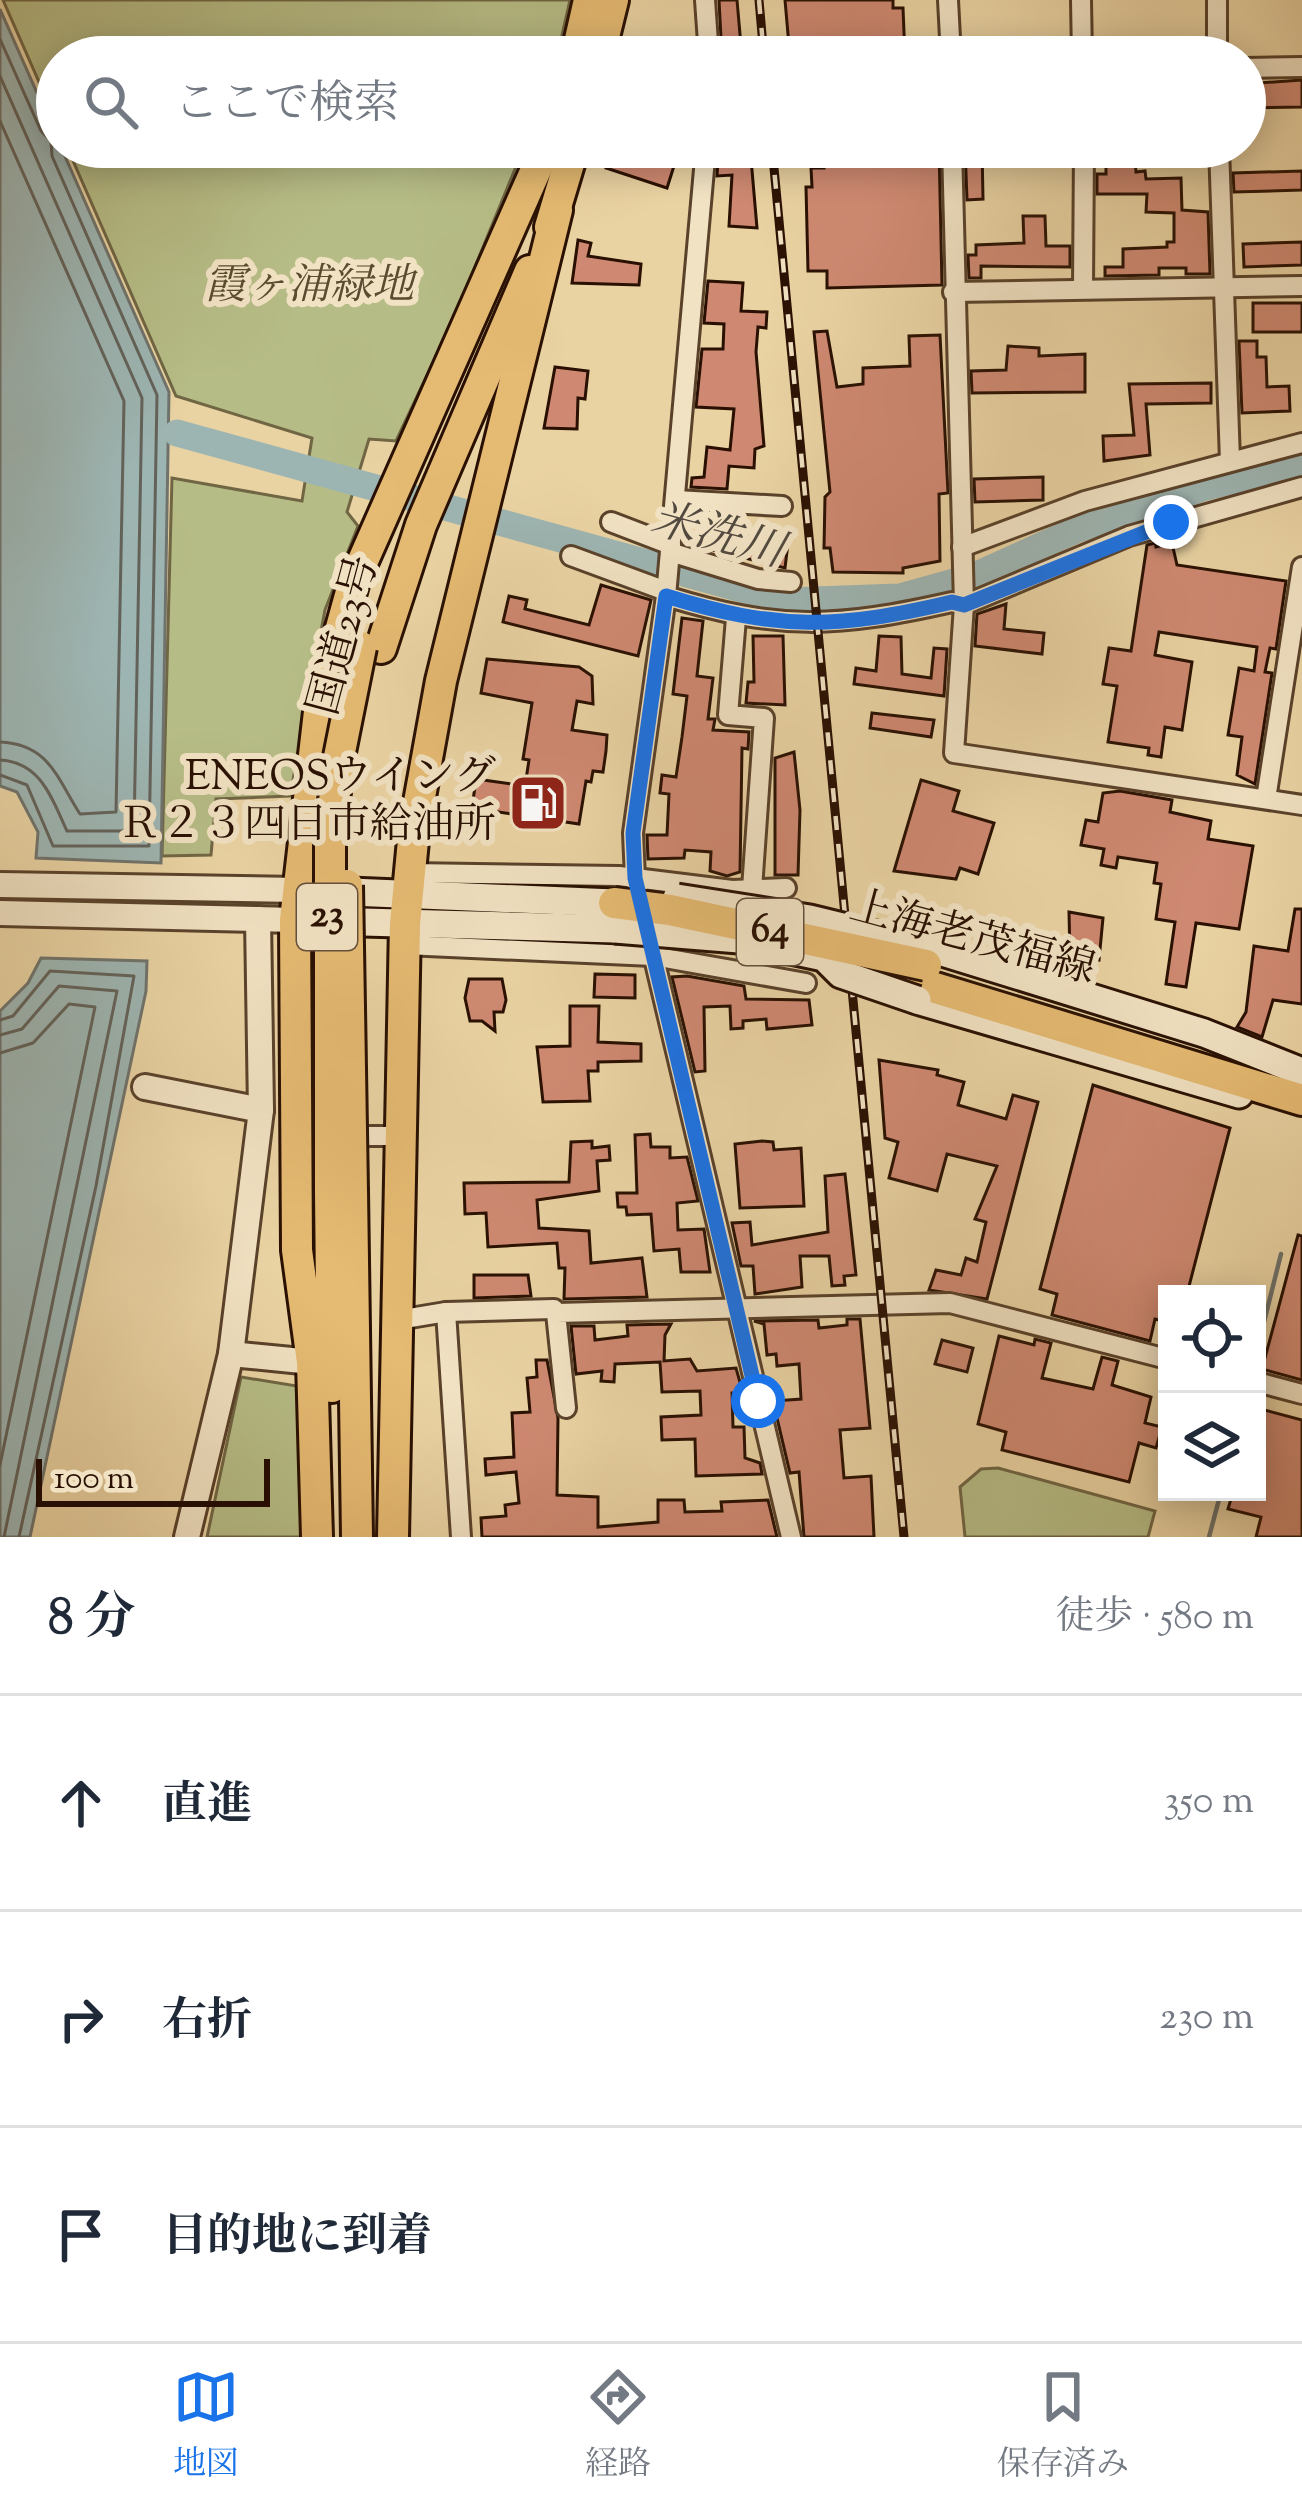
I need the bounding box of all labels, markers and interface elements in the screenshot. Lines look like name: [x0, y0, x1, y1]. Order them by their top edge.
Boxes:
search box: [36, 36, 1266, 168]
icon: search: [78, 69, 144, 135]
text: ここで検索: [174, 74, 399, 139]
park label: 霞ヶ浦緑地: [204, 258, 418, 318]
water label: 米洗川: [643, 489, 795, 588]
route end: [1144, 495, 1198, 549]
street label: 国道23号: [296, 550, 396, 722]
place label: ENEOSウイング Ｒ２３四日市給油所: [118, 749, 496, 857]
fuel station icon: ENEOSウイング Ｒ２３四日市給油所: [507, 772, 569, 834]
street label: 上海老茂福線: [843, 878, 1101, 1002]
road number: 23: [297, 884, 357, 950]
road number: 64: [737, 899, 803, 965]
map controls: [1158, 1285, 1266, 1501]
button: locate: [1158, 1285, 1266, 1393]
route start: [731, 1374, 785, 1428]
button: layers: [1158, 1393, 1266, 1501]
scale bar: [36, 1453, 270, 1506]
text: 100 m: [54, 1456, 134, 1504]
text: 8 分: [48, 1584, 135, 1657]
text: 徒歩 · 580 m: [1056, 1591, 1254, 1647]
icon: ahead: [48, 1770, 114, 1836]
text: 直進: [162, 1775, 252, 1840]
text: 350 m: [1164, 1775, 1254, 1831]
icon: right: [48, 1986, 114, 2052]
text: 右折: [162, 1991, 252, 2056]
text: 230 m: [1159, 1991, 1254, 2047]
icon: arrive: [48, 2202, 114, 2268]
text: 目的地に到着: [162, 2207, 432, 2272]
tab: 地図: [173, 2364, 239, 2490]
tab: 経路: [585, 2364, 651, 2490]
tab: 保存済み: [997, 2364, 1129, 2490]

